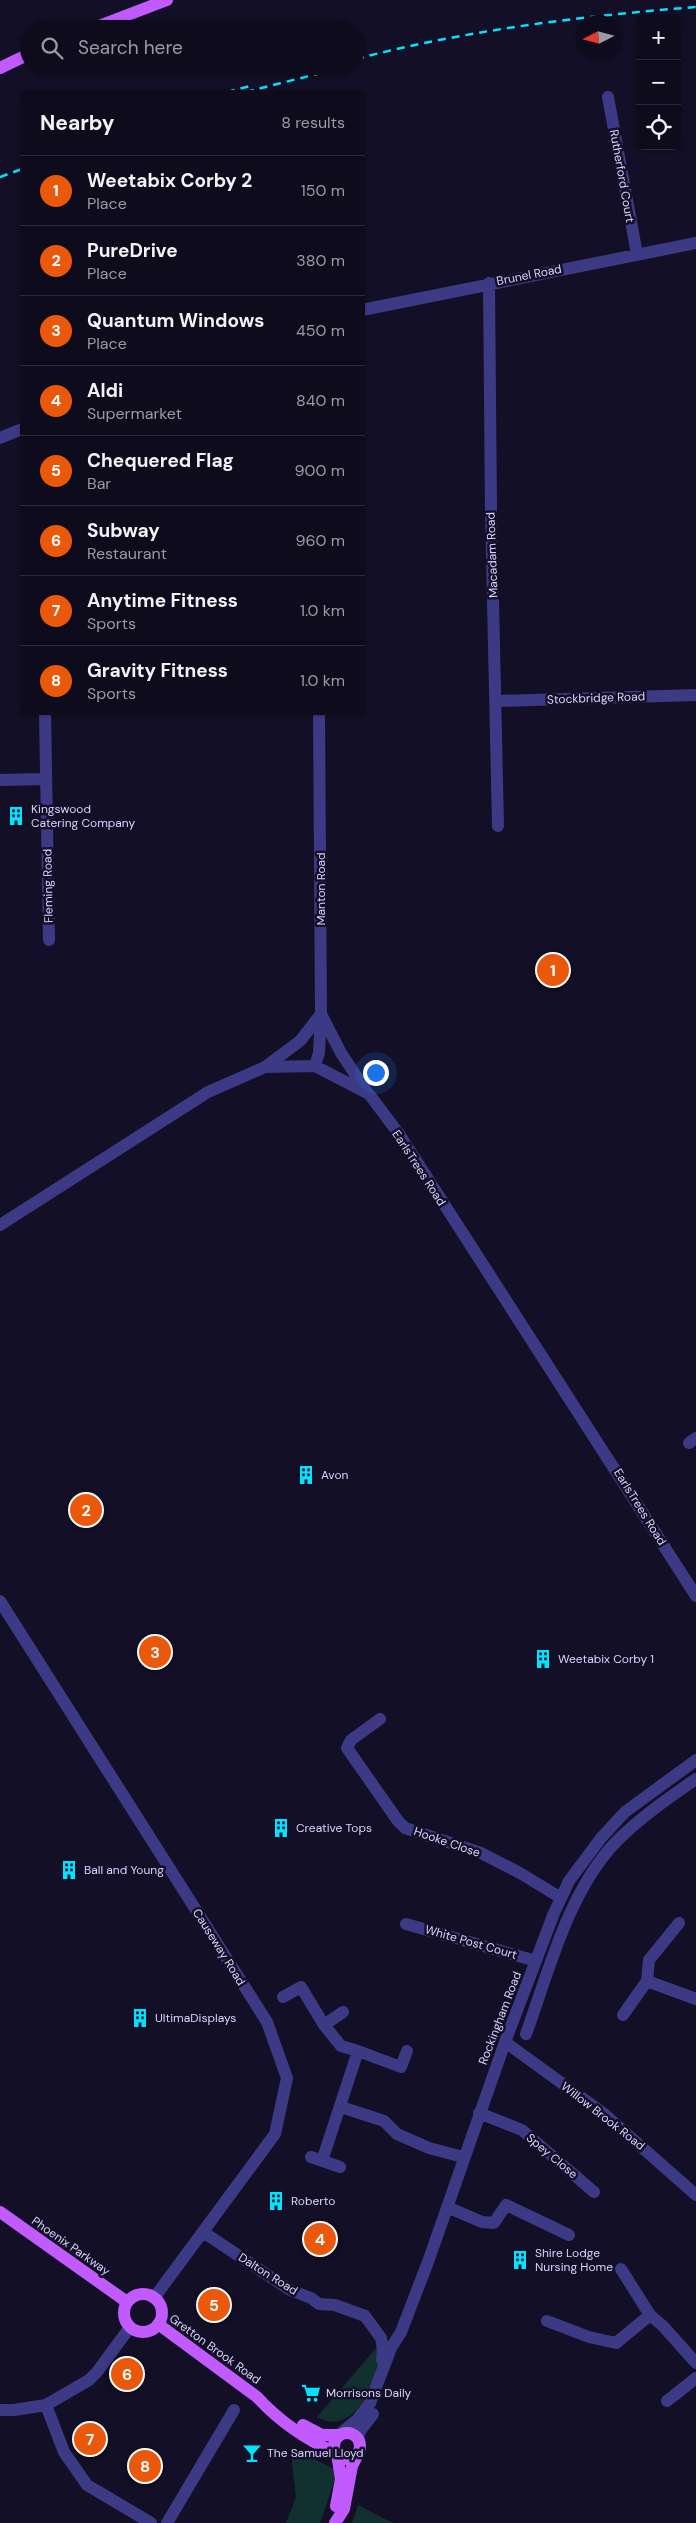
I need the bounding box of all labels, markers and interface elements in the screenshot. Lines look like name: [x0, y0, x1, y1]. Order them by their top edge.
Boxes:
north arrow: [576, 15, 621, 60]
map controls: [636, 15, 681, 150]
button: +: [636, 15, 681, 60]
search box: [20, 20, 365, 75]
icon: search: [38, 34, 66, 62]
text: Search here: [78, 35, 183, 60]
button: −: [636, 60, 681, 105]
button: locate: [636, 105, 681, 150]
text: Nearby: [40, 109, 114, 137]
text: 8 results: [281, 112, 345, 133]
street label: Rutherford Court: [606, 128, 638, 224]
text: Weetabix Corby 2: [87, 168, 252, 193]
text: 1: [53, 180, 59, 201]
text: 150 m: [301, 180, 345, 201]
text: Place: [87, 193, 127, 214]
text: PureDrive: [87, 238, 178, 263]
text: 2: [51, 250, 61, 271]
text: 380 m: [296, 250, 345, 271]
street label: Brunel Road: [495, 261, 563, 289]
text: Place: [87, 263, 127, 284]
text: Quantum Windows: [87, 308, 264, 333]
text: 3: [51, 320, 61, 341]
text: 450 m: [296, 320, 345, 341]
text: Place: [87, 333, 127, 354]
text: Aldi: [87, 378, 123, 403]
text: 4: [51, 390, 61, 411]
text: 840 m: [296, 390, 345, 411]
text: Supermarket: [87, 403, 182, 424]
text: Chequered Flag: [87, 448, 234, 473]
text: 5: [51, 460, 61, 481]
text: 900 m: [295, 460, 345, 481]
text: Bar: [87, 473, 111, 494]
street label: Macadam Road: [483, 512, 501, 598]
text: Subway: [87, 518, 160, 543]
text: 6: [51, 530, 61, 551]
text: 960 m: [295, 530, 345, 551]
text: Restaurant: [87, 543, 167, 564]
text: Anytime Fitness: [87, 588, 238, 613]
text: 7: [52, 600, 60, 621]
text: 1.0 km: [300, 600, 345, 621]
text: Sports: [87, 613, 136, 634]
text: Gravity Fitness: [87, 658, 228, 683]
text: 8: [51, 670, 61, 691]
text: 1.0 km: [300, 670, 345, 691]
text: Sports: [87, 683, 136, 704]
street label: Stockbridge Road: [547, 688, 645, 708]
place label: Kingswood Catering Company: [31, 801, 136, 831]
building icon: Kingswood Catering Company: [5, 805, 27, 827]
street label: Fleming Road: [39, 849, 57, 923]
street label: Manton Road: [313, 852, 329, 926]
pin: 1: [537, 951, 569, 989]
your location: [363, 1060, 389, 1086]
street label: EarlsTrees Road: [388, 1127, 450, 1209]
building icon: Avon: [295, 1464, 317, 1486]
street label: EarlsTrees Road: [610, 1466, 670, 1548]
place label: Avon: [321, 1467, 348, 1483]
pin: 2: [70, 1491, 102, 1529]
pin: 3: [139, 1633, 171, 1671]
building icon: Weetabix Corby 1: [532, 1648, 554, 1670]
place label: Weetabix Corby 1: [558, 1651, 654, 1667]
building icon: Creative Tops: [270, 1817, 292, 1839]
place label: Creative Tops: [296, 1820, 372, 1836]
street label: Hooke Close: [412, 1823, 483, 1861]
building icon: Ball and Young: [58, 1859, 80, 1881]
place label: Ball and Young: [84, 1862, 164, 1878]
street label: Causeway Road: [189, 1906, 249, 1988]
street label: White Post Court: [423, 1921, 519, 1963]
street label: Rockingham Road: [475, 1969, 525, 2067]
building icon: UltimaDisplays: [129, 2007, 151, 2029]
place label: UltimaDisplays: [155, 2010, 236, 2026]
street label: Willow Brook Road: [558, 2078, 648, 2154]
street label: Spey Close: [523, 2130, 581, 2182]
building icon: Roberto: [265, 2190, 287, 2212]
place label: Roberto: [291, 2193, 335, 2209]
street label: Phoenix Parkway: [29, 2213, 114, 2279]
pin: 4: [304, 2220, 336, 2258]
place label: Shire Lodge Nursing Home: [535, 2245, 613, 2275]
street label: Dalton Road: [235, 2249, 301, 2299]
building icon: Shire Lodge Nursing Home: [509, 2249, 531, 2271]
pin: 5: [198, 2286, 230, 2324]
street label: Gretton Brook Road: [166, 2310, 264, 2388]
pin: 6: [111, 2355, 143, 2393]
supermarket icon: Morrisons Daily: [300, 2382, 322, 2404]
place label: Morrisons Daily: [326, 2385, 412, 2401]
pin: 7: [74, 2420, 106, 2458]
bar icon: The Samuel Lloyd: [241, 2442, 263, 2464]
place label: The Samuel Lloyd: [267, 2445, 364, 2461]
pin: 8: [129, 2447, 161, 2485]

